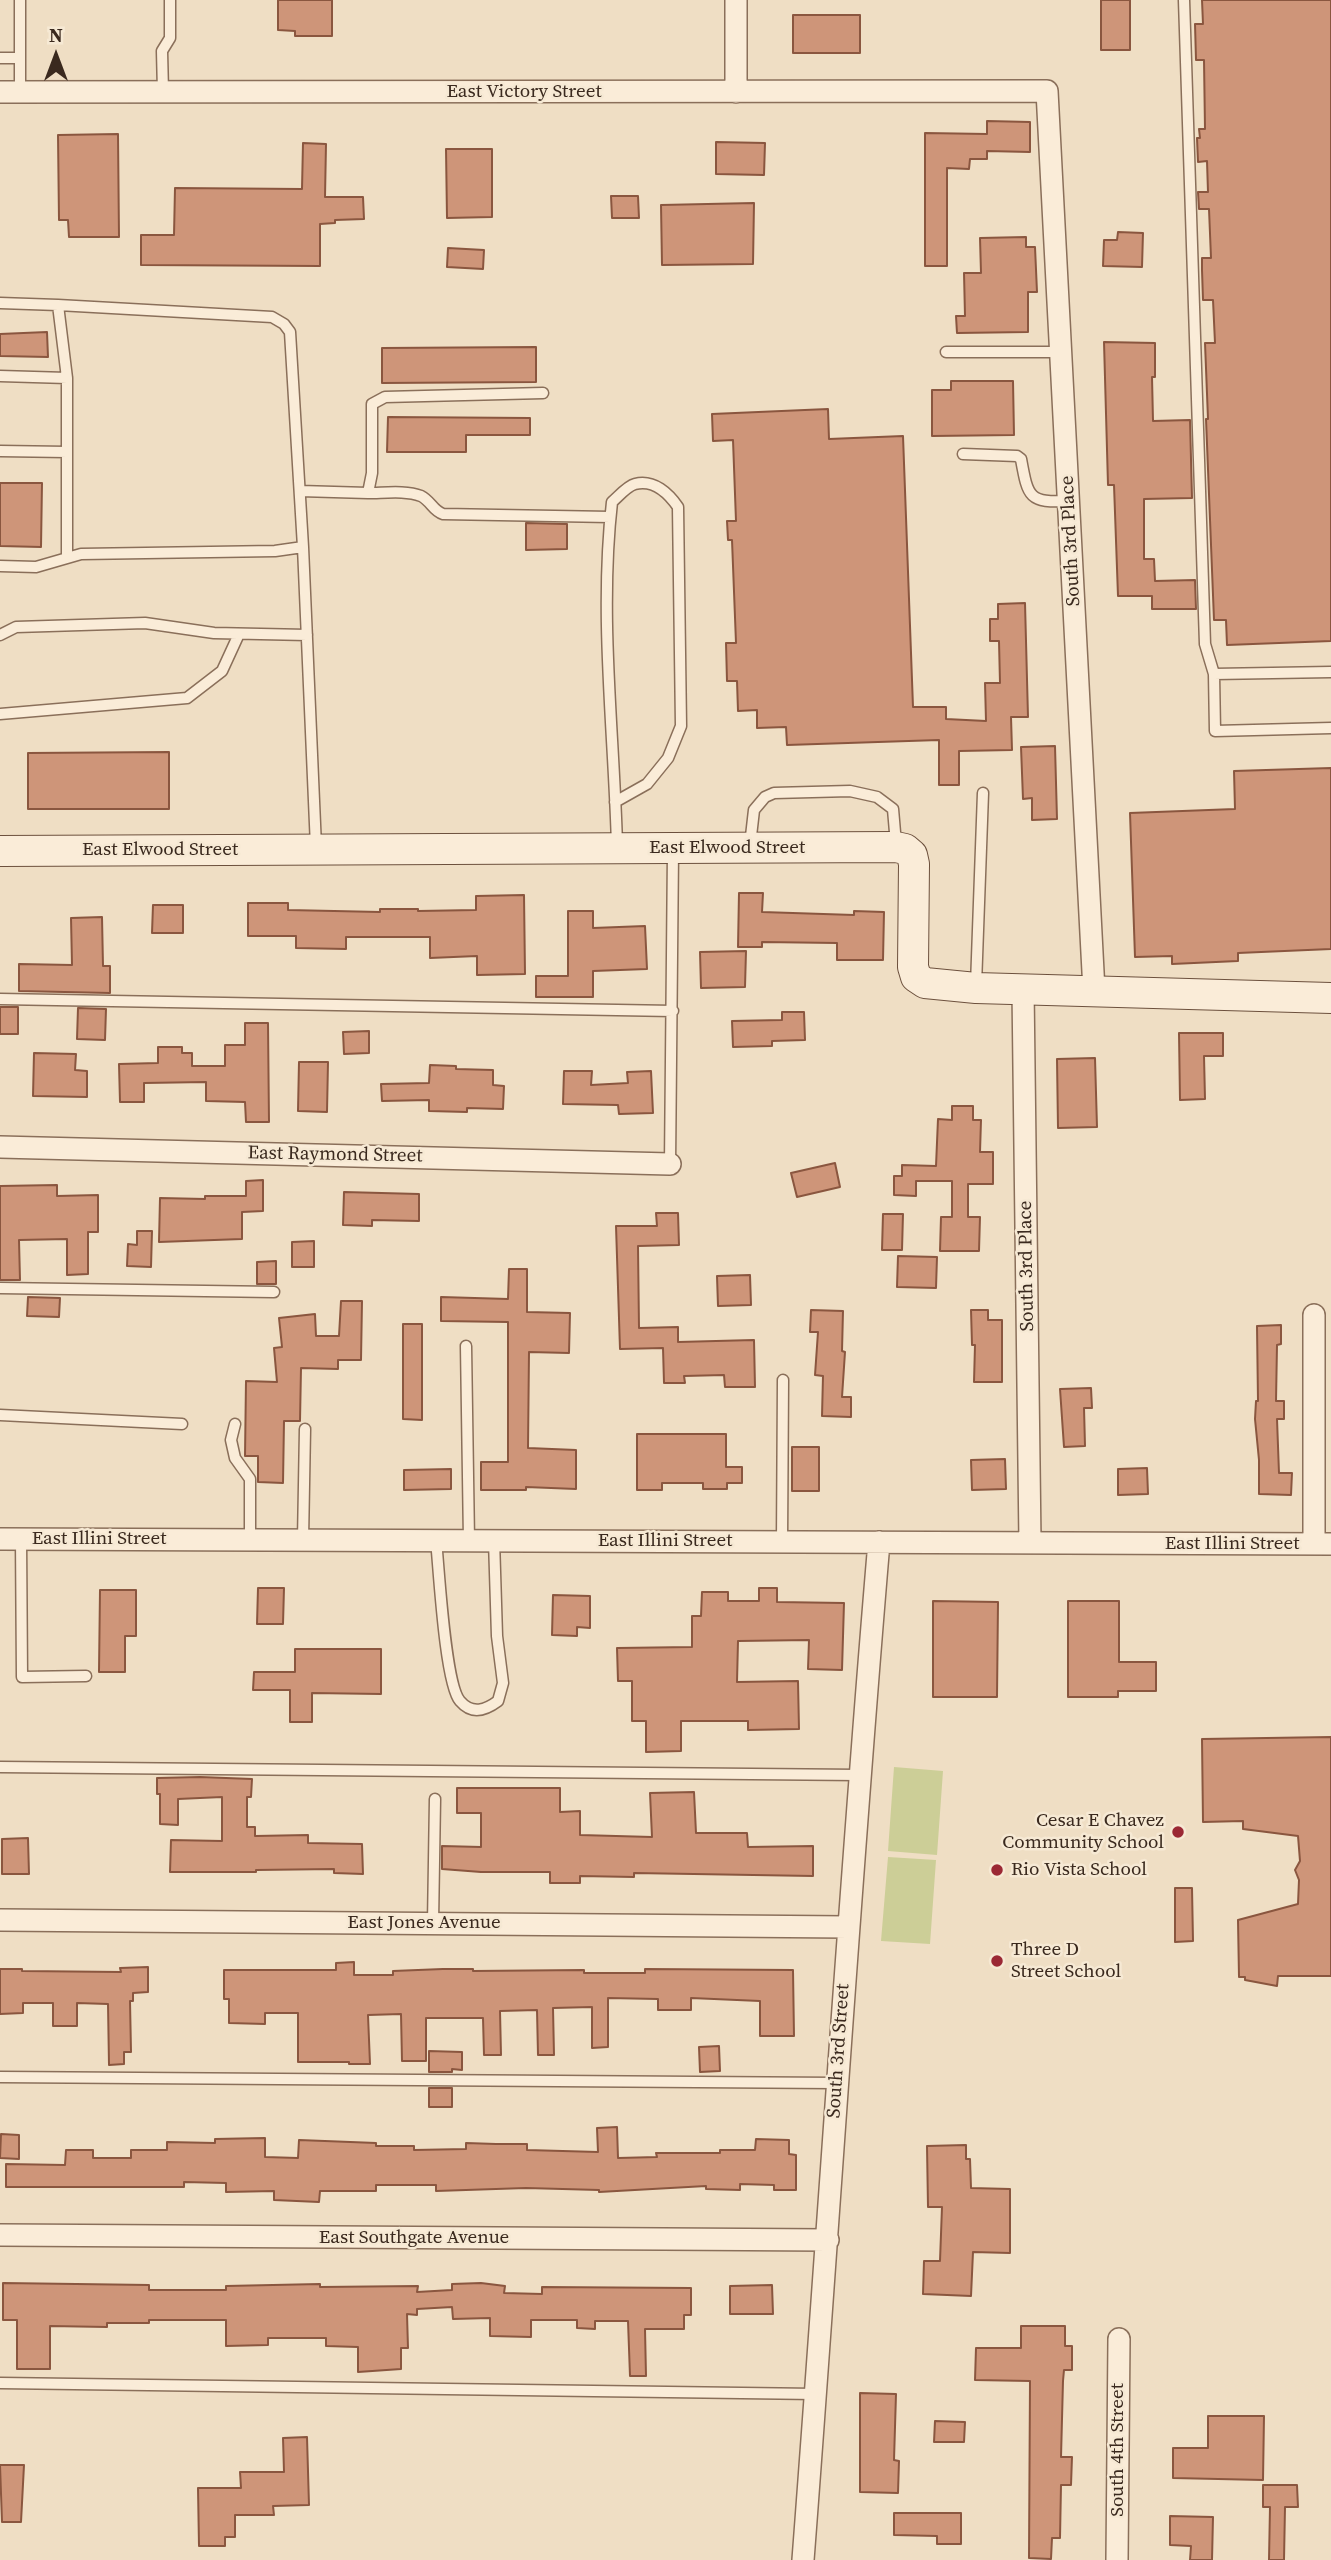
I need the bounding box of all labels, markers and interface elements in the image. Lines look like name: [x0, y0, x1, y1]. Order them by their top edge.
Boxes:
north arrow: [21, 21, 91, 91]
text: N: [49, 22, 63, 48]
street label: East Victory Street: [446, 81, 602, 103]
street label: South 3rd Place: [1056, 475, 1086, 607]
street label: East Elwood Street: [649, 837, 805, 859]
street label: East Elwood Street: [82, 839, 238, 861]
street label: East Raymond Street: [247, 1142, 423, 1168]
street label: South 3rd Place: [1014, 1200, 1040, 1332]
street label: East Illini Street: [32, 1528, 166, 1550]
street label: East Illini Street: [598, 1530, 732, 1552]
street label: East Illini Street: [1165, 1533, 1299, 1555]
place label: Cesar E Chavez Community School: [1002, 1810, 1164, 1854]
marker: Cesar E Chavez Community School: [1170, 1824, 1186, 1840]
place label: Rio Vista School: [1011, 1859, 1147, 1881]
marker: Rio Vista School: [989, 1862, 1005, 1878]
street label: East Jones Avenue: [347, 1912, 501, 1934]
place label: Three D Street School: [1011, 1939, 1121, 1983]
marker: Three D Street School: [989, 1953, 1005, 1969]
street label: South 3rd Street: [823, 1983, 855, 2119]
street label: East Southgate Avenue: [319, 2227, 509, 2249]
street label: South 4th Street: [1107, 2383, 1129, 2517]

